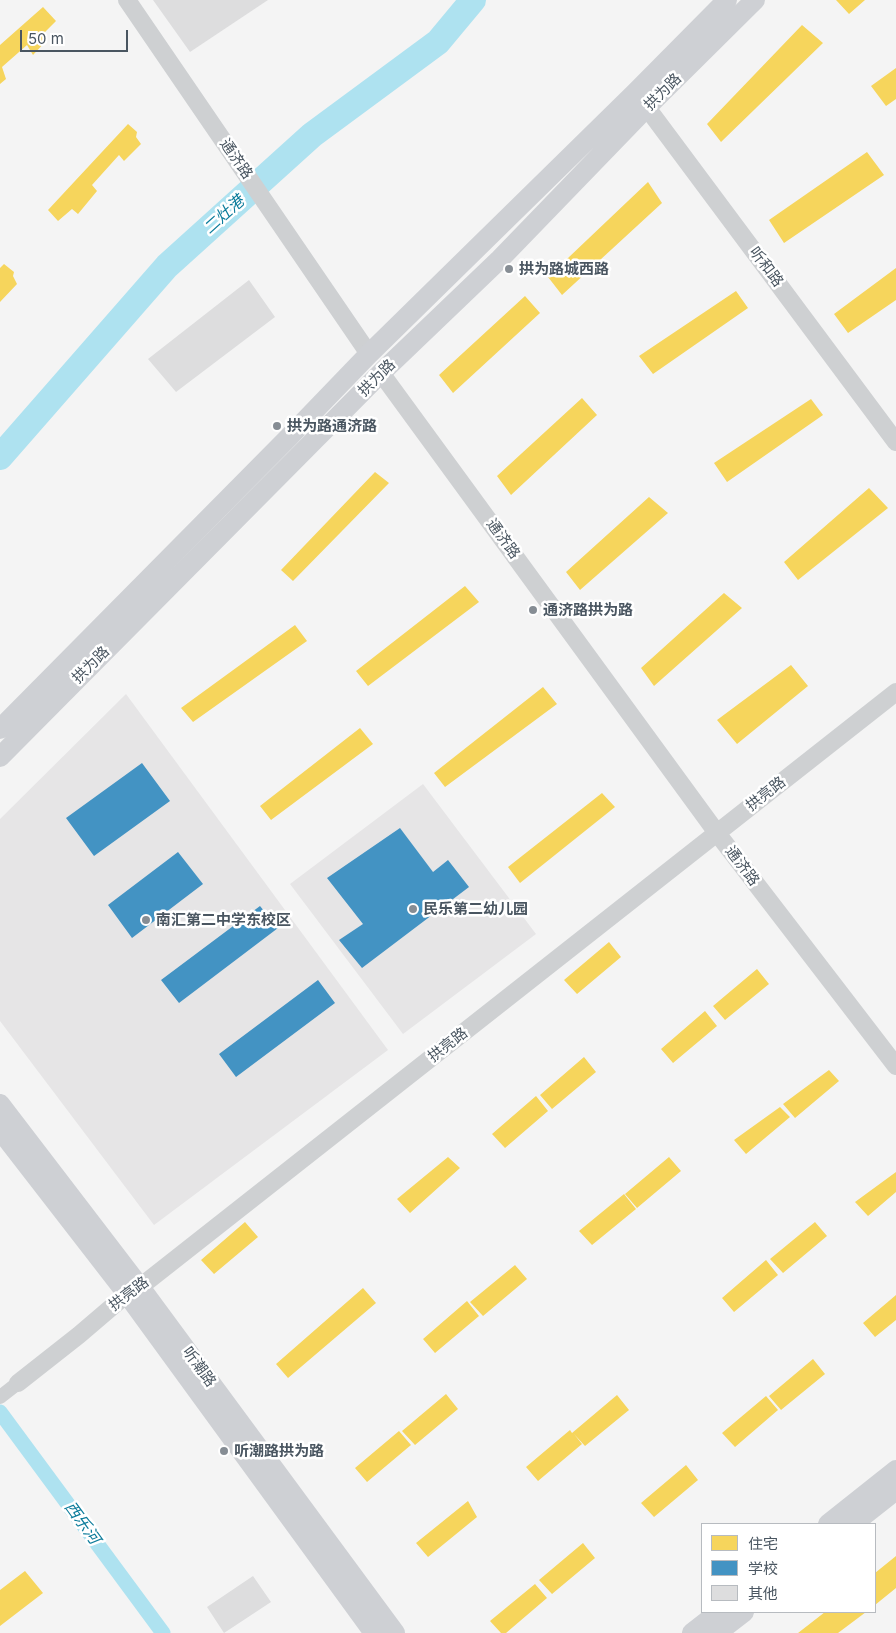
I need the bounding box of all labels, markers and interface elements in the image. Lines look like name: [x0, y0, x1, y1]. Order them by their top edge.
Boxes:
scale bar: [22, 20, 130, 52]
text: 50 m: [28, 29, 64, 48]
street label: 拱为路: [641, 70, 685, 114]
street label: 通济路: [216, 135, 256, 183]
water label: 二灶港: [200, 192, 248, 238]
street label: 听和路: [745, 244, 787, 290]
place label: 拱为路城西路: [519, 260, 609, 278]
marker: 拱为路城西路: [503, 263, 515, 275]
street label: 拱为路: [355, 356, 399, 400]
place label: 拱为路通济路: [287, 417, 377, 435]
marker: 拱为路通济路: [271, 420, 283, 432]
street label: 通济路: [482, 516, 524, 562]
place label: 通济路拱为路: [543, 601, 633, 619]
marker: 通济路拱为路: [527, 604, 539, 616]
street label: 拱为路: [69, 643, 113, 687]
street label: 拱亮路: [743, 773, 789, 815]
street label: 通济路: [721, 843, 763, 889]
place label: 民乐第二幼儿园: [423, 900, 528, 918]
marker: 民乐第二幼儿园: [407, 903, 419, 915]
place label: 南汇第二中学东校区: [156, 911, 291, 929]
marker: 南汇第二中学东校区: [140, 914, 152, 926]
street label: 拱亮路: [425, 1024, 471, 1066]
street label: 拱亮路: [106, 1273, 152, 1315]
street label: 听潮路: [178, 1344, 220, 1390]
place label: 听潮路拱为路: [234, 1442, 324, 1460]
marker: 听潮路拱为路: [218, 1445, 230, 1457]
water label: 西乐河: [60, 1498, 104, 1548]
legend: [701, 1523, 876, 1613]
text: 住宅: [748, 1534, 778, 1553]
text: 学校: [748, 1559, 778, 1578]
text: 其他: [748, 1584, 778, 1603]

